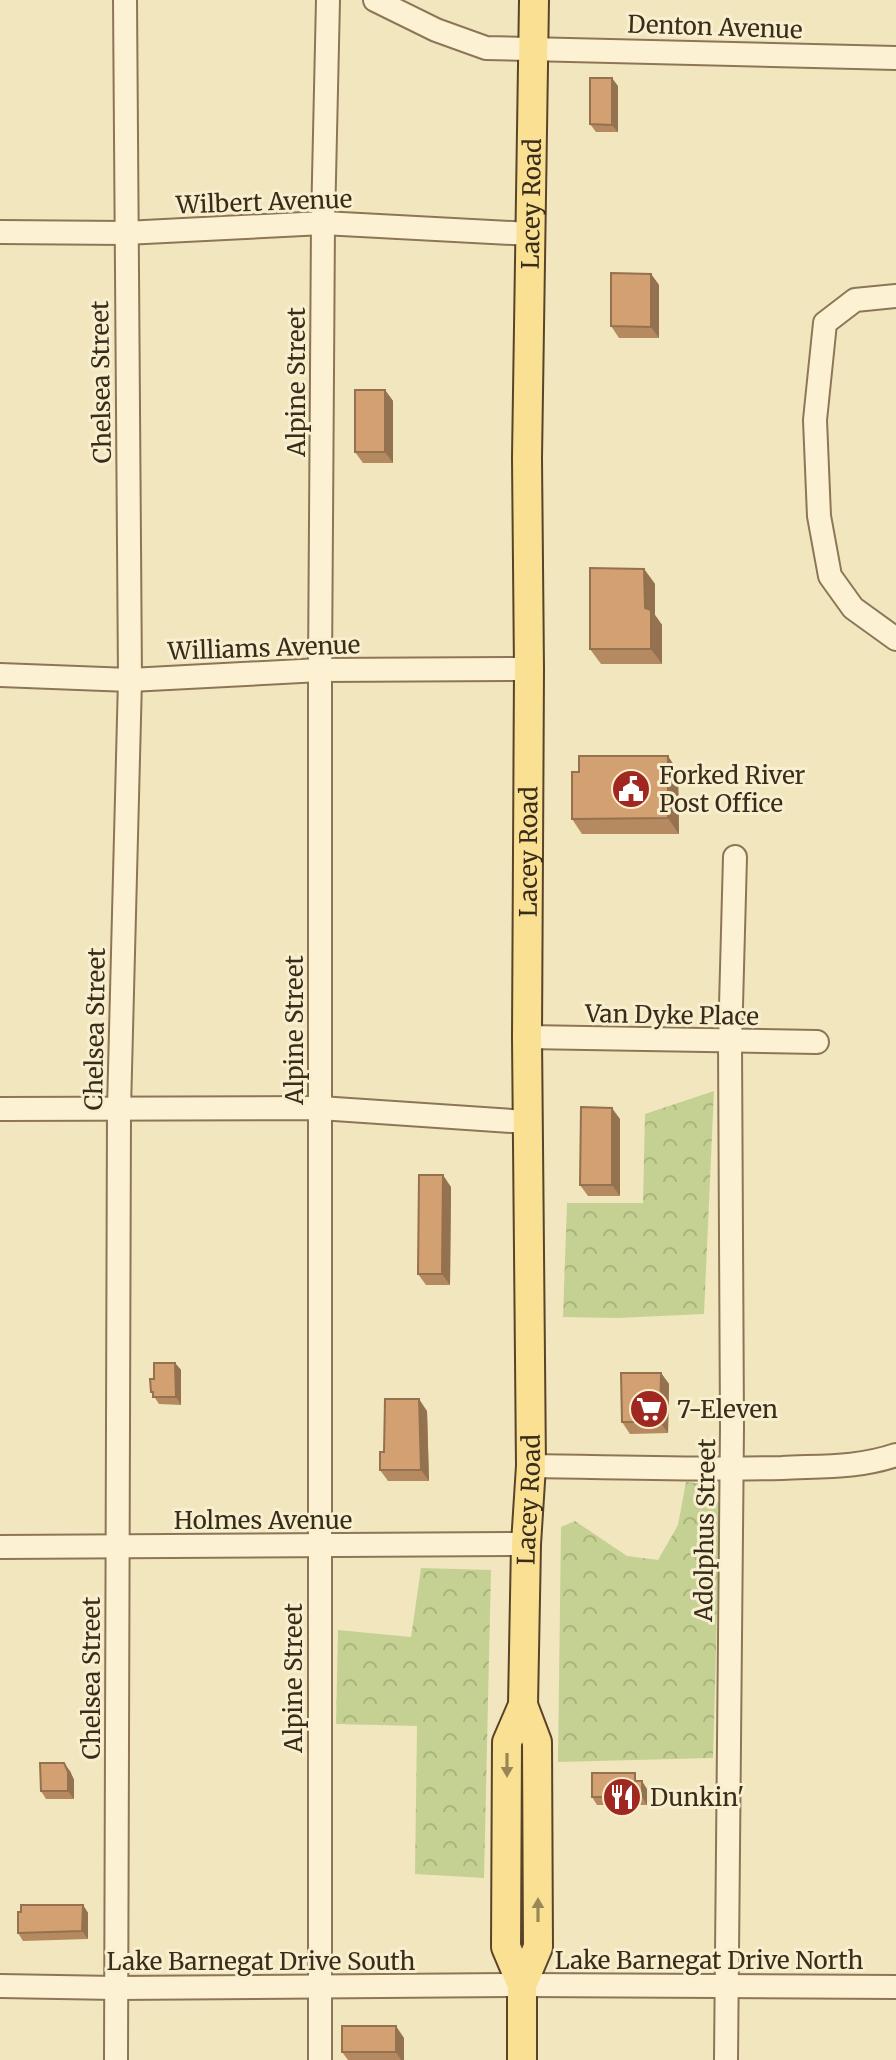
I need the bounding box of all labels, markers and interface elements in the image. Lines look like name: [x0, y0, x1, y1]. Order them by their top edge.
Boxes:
street label: Denton Avenue: [627, 8, 803, 46]
street label: Lacey Road: [514, 138, 547, 270]
street label: Wilbert Avenue: [174, 183, 353, 221]
street label: Chelsea Street: [84, 300, 118, 464]
street label: Alpine Street: [281, 307, 312, 458]
street label: Williams Avenue: [166, 629, 361, 667]
place label: Forked River Post Office: [659, 760, 806, 819]
public building icon: Forked River Post Office: [610, 768, 652, 810]
street label: Lacey Road: [512, 786, 544, 917]
street label: Chelsea Street: [78, 947, 112, 1111]
street label: Alpine Street: [279, 955, 310, 1106]
street label: Van Dyke Place: [584, 998, 759, 1032]
supermarket icon: 7-Eleven: [628, 1388, 670, 1430]
place label: 7-Eleven: [677, 1394, 778, 1425]
street label: Lacey Road: [510, 1434, 547, 1565]
street label: Adolphus Street: [688, 1438, 722, 1623]
street label: Holmes Avenue: [174, 1505, 352, 1536]
street label: Chelsea Street: [76, 1596, 107, 1759]
street label: Alpine Street: [278, 1603, 309, 1754]
one-way arrow: [501, 1753, 513, 1778]
restaurant icon: Dunkin': [601, 1776, 643, 1818]
place label: Dunkin': [650, 1782, 744, 1813]
one-way arrow: [532, 1897, 544, 1922]
street label: Lake Barnegat Drive North: [555, 1945, 863, 1976]
street label: Lake Barnegat Drive South: [107, 1946, 416, 1977]

